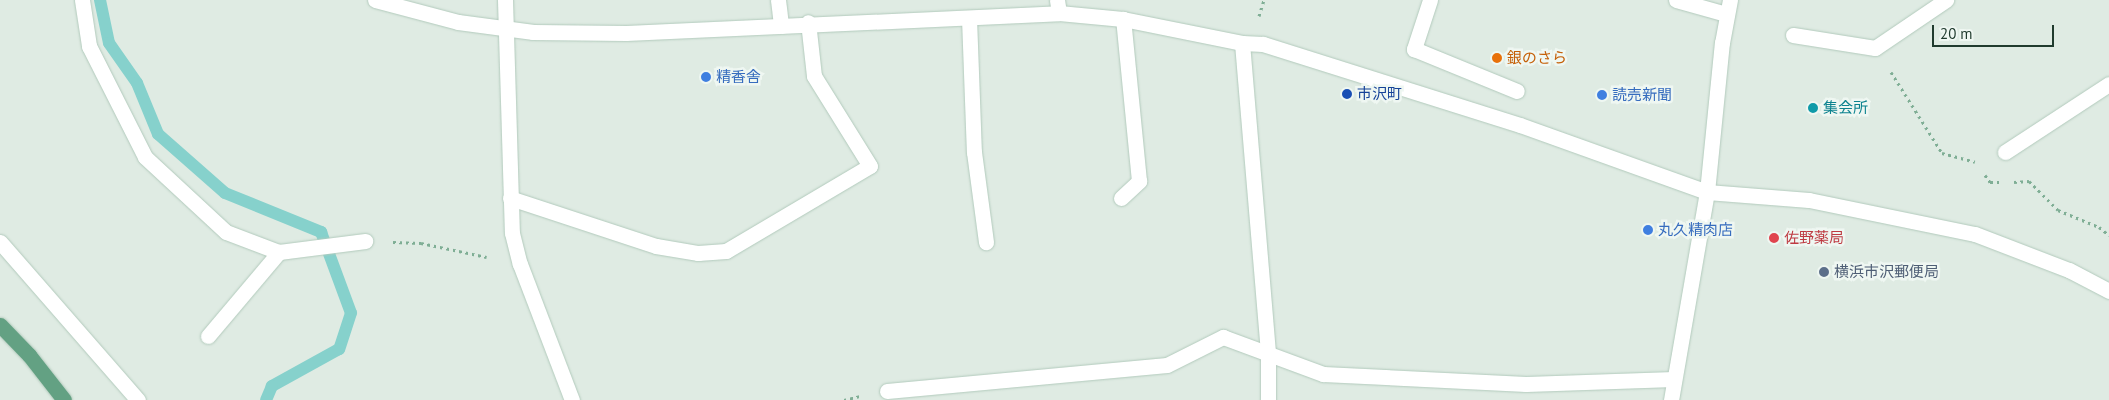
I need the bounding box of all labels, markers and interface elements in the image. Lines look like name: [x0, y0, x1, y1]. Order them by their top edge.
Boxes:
scale bar: [1934, 15, 2056, 47]
text: 20 m: [1940, 24, 1973, 43]
place label: 銀のさら: [1507, 49, 1567, 67]
marker: 銀のさら: [1491, 52, 1503, 64]
place label: 精香舎: [716, 68, 761, 86]
marker: 精香舎: [700, 71, 712, 83]
place label: 市沢町: [1357, 85, 1402, 103]
place label: 読売新聞: [1612, 86, 1672, 104]
marker: 市沢町: [1341, 88, 1353, 100]
marker: 読売新聞: [1596, 89, 1608, 101]
place label: 集会所: [1823, 99, 1868, 117]
marker: 集会所: [1807, 102, 1819, 114]
place label: 丸久精肉店: [1658, 221, 1733, 239]
marker: 丸久精肉店: [1642, 224, 1654, 236]
place label: 佐野薬局: [1784, 229, 1844, 247]
marker: 佐野薬局: [1768, 232, 1780, 244]
place label: 横浜市沢郵便局: [1834, 263, 1939, 281]
marker: 横浜市沢郵便局: [1818, 266, 1830, 278]

